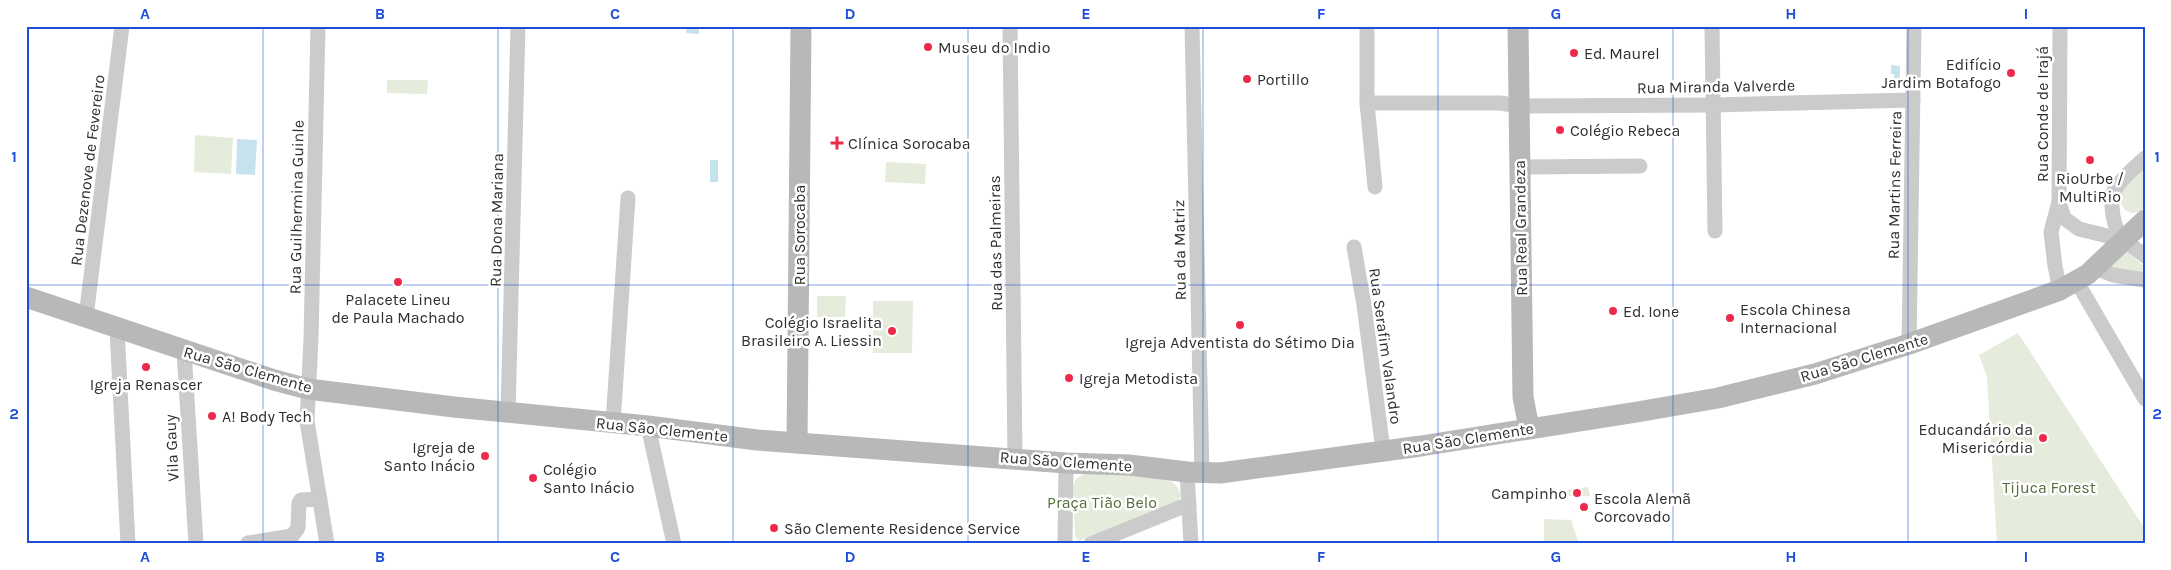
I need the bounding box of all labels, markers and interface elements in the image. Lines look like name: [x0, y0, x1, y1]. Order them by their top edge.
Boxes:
text: A: [140, 4, 150, 23]
text: B: [375, 4, 385, 23]
text: C: [610, 4, 620, 23]
text: D: [845, 4, 856, 23]
text: E: [1081, 4, 1091, 23]
text: F: [1317, 4, 1326, 23]
text: G: [1551, 4, 1561, 23]
text: H: [1785, 4, 1797, 23]
text: I: [2024, 4, 2028, 23]
place label: Museu do Indio: [938, 38, 1051, 57]
marker: Museu do Indio: [922, 41, 934, 53]
place label: Ed. Maurel: [1584, 44, 1660, 63]
street label: Rua Conde de Irajá: [2033, 46, 2052, 182]
marker: Ed. Maurel: [1568, 47, 1580, 59]
place label: Edifício Jardim Botafogo: [1881, 55, 2001, 92]
marker: Edifício Jardim Botafogo: [2005, 67, 2017, 79]
place label: Portillo: [1257, 70, 1309, 89]
street label: Rua Dezenove de Fevereiro: [66, 73, 109, 267]
marker: Portillo: [1241, 73, 1253, 85]
street label: Rua Miranda Valverde: [1637, 76, 1795, 97]
street label: Rua Martins Ferreira: [1884, 111, 1905, 259]
street label: Rua Guilhermina Guinle: [285, 120, 308, 294]
place label: Colégio Rebeca: [1570, 121, 1680, 140]
marker: Colégio Rebeca: [1554, 124, 1566, 136]
place label: Clínica Sorocaba: [848, 134, 971, 153]
marker: Clínica Sorocaba: [830, 136, 844, 150]
text: 1: [11, 147, 17, 166]
text: 1: [2154, 147, 2160, 166]
street label: Rua Dona Mariana: [486, 153, 507, 287]
marker: RioUrbe / MultiRio: [2084, 154, 2096, 166]
street label: Rua Real Grandeza: [1510, 160, 1531, 296]
place label: RioUrbe / MultiRio: [2056, 169, 2124, 206]
street label: Rua das Palmeiras: [985, 175, 1006, 311]
street label: Rua Sorocaba: [790, 185, 809, 285]
street label: Rua da Matriz: [1169, 199, 1190, 301]
street label: Rua Serafim Valandro: [1365, 267, 1406, 426]
marker: Palacete Lineu de Paula Machado: [392, 276, 404, 288]
place label: Palacete Lineu de Paula Machado: [331, 290, 465, 327]
place label: Escola Chinesa Internacional: [1740, 300, 1851, 337]
place label: Ed. Ione: [1623, 302, 1679, 321]
marker: Ed. Ione: [1607, 305, 1619, 317]
marker: Escola Chinesa Internacional: [1724, 312, 1736, 324]
place label: Colégio Israelita Brasileiro A. Liessin: [741, 313, 882, 350]
marker: Igreja Adventista do Sétimo Dia: [1234, 319, 1246, 331]
marker: Colégio Israelita Brasileiro A. Liessin: [886, 325, 898, 337]
street label: Rua São Clemente: [1798, 329, 1930, 386]
place label: Igreja Adventista do Sétimo Dia: [1125, 333, 1355, 352]
street label: Rua São Clemente: [181, 342, 314, 397]
marker: Igreja Renascer: [140, 361, 152, 373]
place label: Igreja Metodista: [1079, 369, 1198, 388]
marker: Igreja Metodista: [1063, 372, 1075, 384]
place label: Igreja Renascer: [90, 375, 202, 394]
text: 2: [9, 404, 19, 423]
text: 2: [2152, 404, 2162, 423]
place label: A! Body Tech: [222, 407, 312, 426]
marker: A! Body Tech: [206, 410, 218, 422]
street label: Vila Gauy: [160, 413, 183, 482]
street label: Rua São Clemente: [595, 413, 729, 446]
street label: Rua São Clemente: [1401, 419, 1535, 458]
place label: Educandário da Misericórdia: [1918, 420, 2033, 457]
marker: Educandário da Misericórdia: [2037, 432, 2049, 444]
place label: Igreja de Santo Inácio: [384, 438, 475, 475]
street label: Rua São Clemente: [999, 447, 1133, 476]
marker: Igreja de Santo Inácio: [479, 450, 491, 462]
place label: Colégio Santo Inácio: [543, 460, 634, 497]
marker: Colégio Santo Inácio: [527, 472, 539, 484]
park label: Tijuca Forest: [2002, 478, 2096, 497]
place label: Campinho: [1491, 484, 1567, 503]
marker: Campinho: [1571, 487, 1583, 499]
place label: Escola Alemã Corcovado: [1594, 489, 1691, 526]
park label: Praça Tião Belo: [1047, 493, 1157, 512]
marker: Escola Alemã Corcovado: [1578, 501, 1590, 513]
place label: São Clemente Residence Service: [784, 519, 1020, 538]
marker: São Clemente Residence Service: [768, 522, 780, 534]
text: A: [140, 547, 150, 566]
text: B: [375, 547, 385, 566]
text: C: [610, 547, 620, 566]
text: D: [845, 547, 856, 566]
text: E: [1081, 547, 1091, 566]
text: F: [1317, 547, 1326, 566]
text: G: [1551, 547, 1561, 566]
text: H: [1785, 547, 1797, 566]
text: I: [2024, 547, 2028, 566]

